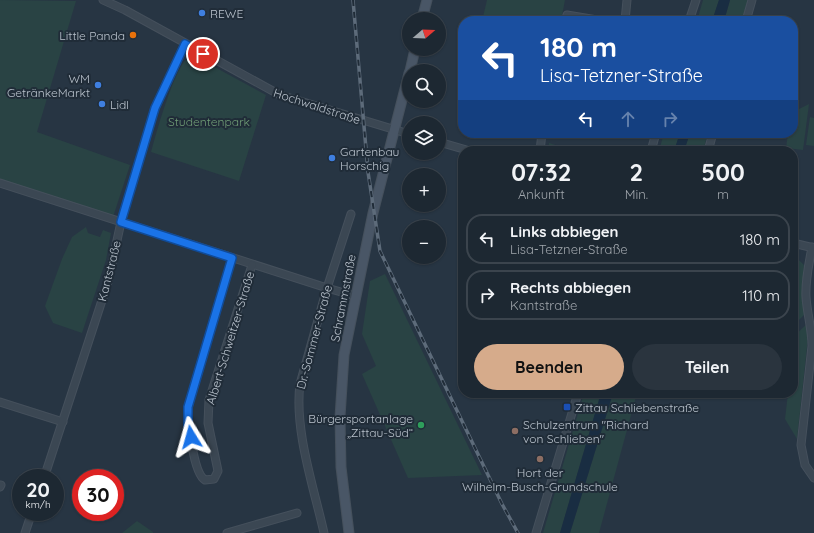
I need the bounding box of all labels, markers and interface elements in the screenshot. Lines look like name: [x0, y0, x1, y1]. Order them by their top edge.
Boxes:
place label: REWE: [210, 6, 243, 21]
marker: REWE: [197, 8, 207, 18]
north arrow: [402, 12, 446, 56]
map controls: [402, 12, 446, 264]
place label: Little Panda: [59, 28, 125, 43]
text: 180 m: [540, 29, 617, 64]
marker: Little Panda: [128, 30, 138, 40]
icon: left: [474, 32, 526, 84]
pin: [186, 37, 220, 71]
icon: arrive: [192, 43, 214, 65]
button: search: [402, 64, 446, 108]
text: Lisa-Tetzner-Straße: [540, 64, 703, 87]
place label: WM GetränkeMarkt: [7, 71, 90, 100]
marker: WM GetränkeMarkt: [93, 80, 103, 90]
street label: Hochwaldstraße: [272, 85, 363, 127]
place label: Lidl: [110, 97, 129, 112]
marker: Lidl: [97, 99, 107, 109]
icon: left: [575, 108, 597, 130]
icon: ahead: [617, 108, 639, 130]
icon: right: [659, 108, 681, 130]
park label: Studentenpark: [168, 114, 250, 129]
button: layers: [402, 116, 446, 160]
place label: Gartenbau Horschig: [340, 144, 399, 173]
marker: Gartenbau Horschig: [327, 153, 337, 163]
text: 07:32: [511, 157, 571, 187]
text: 2: [630, 157, 643, 187]
text: 500: [701, 157, 745, 187]
button: +: [402, 168, 446, 212]
text: Ankunft: [518, 186, 565, 202]
text: Min.: [625, 186, 648, 202]
text: m: [717, 186, 729, 202]
button: −: [402, 220, 446, 264]
text: Links abbiegen: [510, 222, 618, 241]
icon: left: [476, 228, 498, 250]
text: 180 m: [740, 230, 780, 249]
street label: Kantstraße: [94, 239, 124, 303]
text: Lisa-Tetzner-Straße: [510, 241, 628, 257]
street label: Schrammstraße: [327, 253, 359, 343]
street label: Albert-Schweitzer-Straße: [203, 269, 257, 406]
text: Rechts abbiegen: [510, 278, 631, 297]
street label: Dr.-Sommer-Straße: [293, 283, 335, 391]
icon: right: [476, 284, 498, 306]
text: 110 m: [742, 286, 780, 305]
text: Kantstraße: [510, 297, 577, 313]
button: Beenden: [474, 344, 624, 390]
button: Teilen: [632, 344, 782, 390]
place label: Zittau Schliebenstraße: [575, 400, 699, 415]
marker: Zittau Schliebenstraße: [562, 402, 572, 412]
place label: Bürgersportanlage „Zittau-Süd“: [308, 411, 413, 440]
position arrow: [170, 416, 212, 458]
place label: Schulzentrum "Richard von Schlieben": [523, 417, 649, 446]
marker: Bürgersportanlage „Zittau-Süd“: [416, 420, 426, 430]
marker: Schulzentrum "Richard von Schlieben": [510, 426, 520, 436]
marker: Hort der Wilhelm-Busch-Grundschule: [535, 454, 545, 464]
place label: Hort der Wilhelm-Busch-Grundschule: [462, 465, 618, 494]
speed limit sign: 30: [72, 469, 124, 521]
text: 20: [26, 477, 50, 502]
text: km/h: [25, 498, 51, 511]

